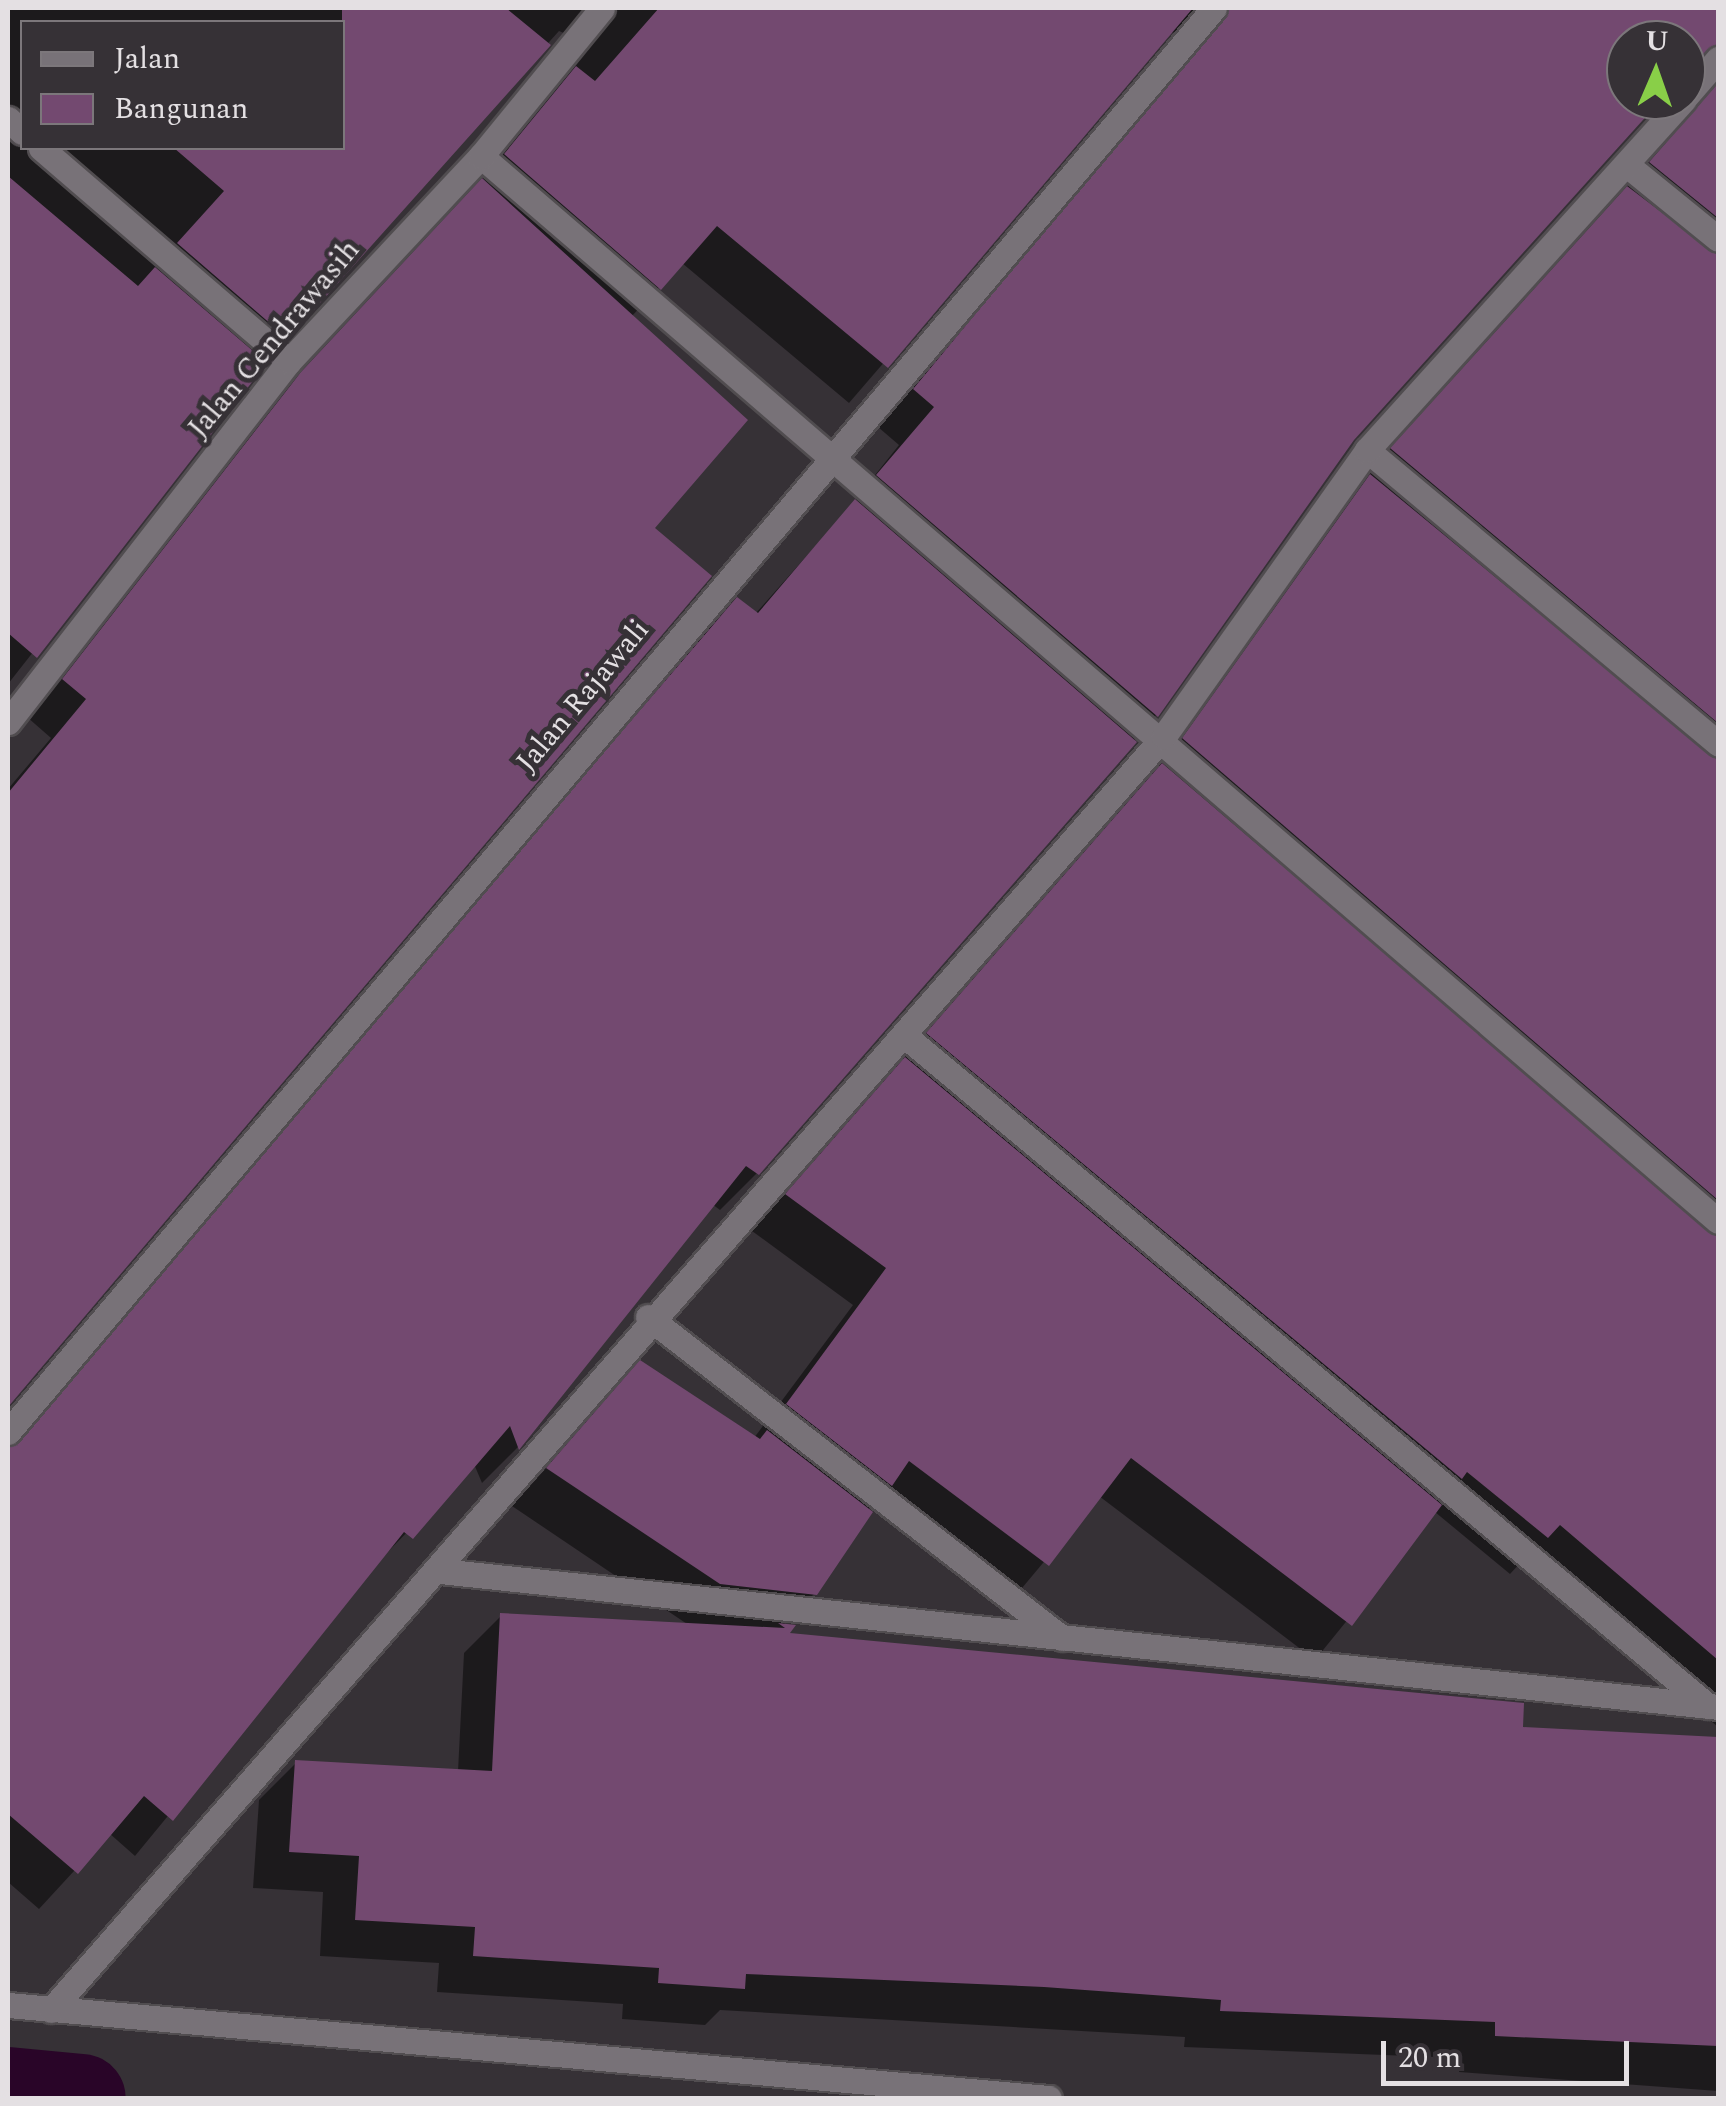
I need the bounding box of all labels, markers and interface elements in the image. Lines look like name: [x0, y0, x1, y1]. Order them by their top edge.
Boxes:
legend: [20, 20, 345, 150]
north arrow: [1606, 20, 1706, 120]
text: U: [1645, 20, 1669, 63]
text: Jalan: [114, 36, 180, 82]
text: Bangunan: [114, 86, 248, 132]
street label: Jalan Cendrawasih: [180, 232, 368, 446]
street label: Jalan Rajawali: [509, 612, 657, 780]
scale bar: [1386, 2021, 1634, 2083]
text: 20 m: [1398, 2035, 1461, 2081]

